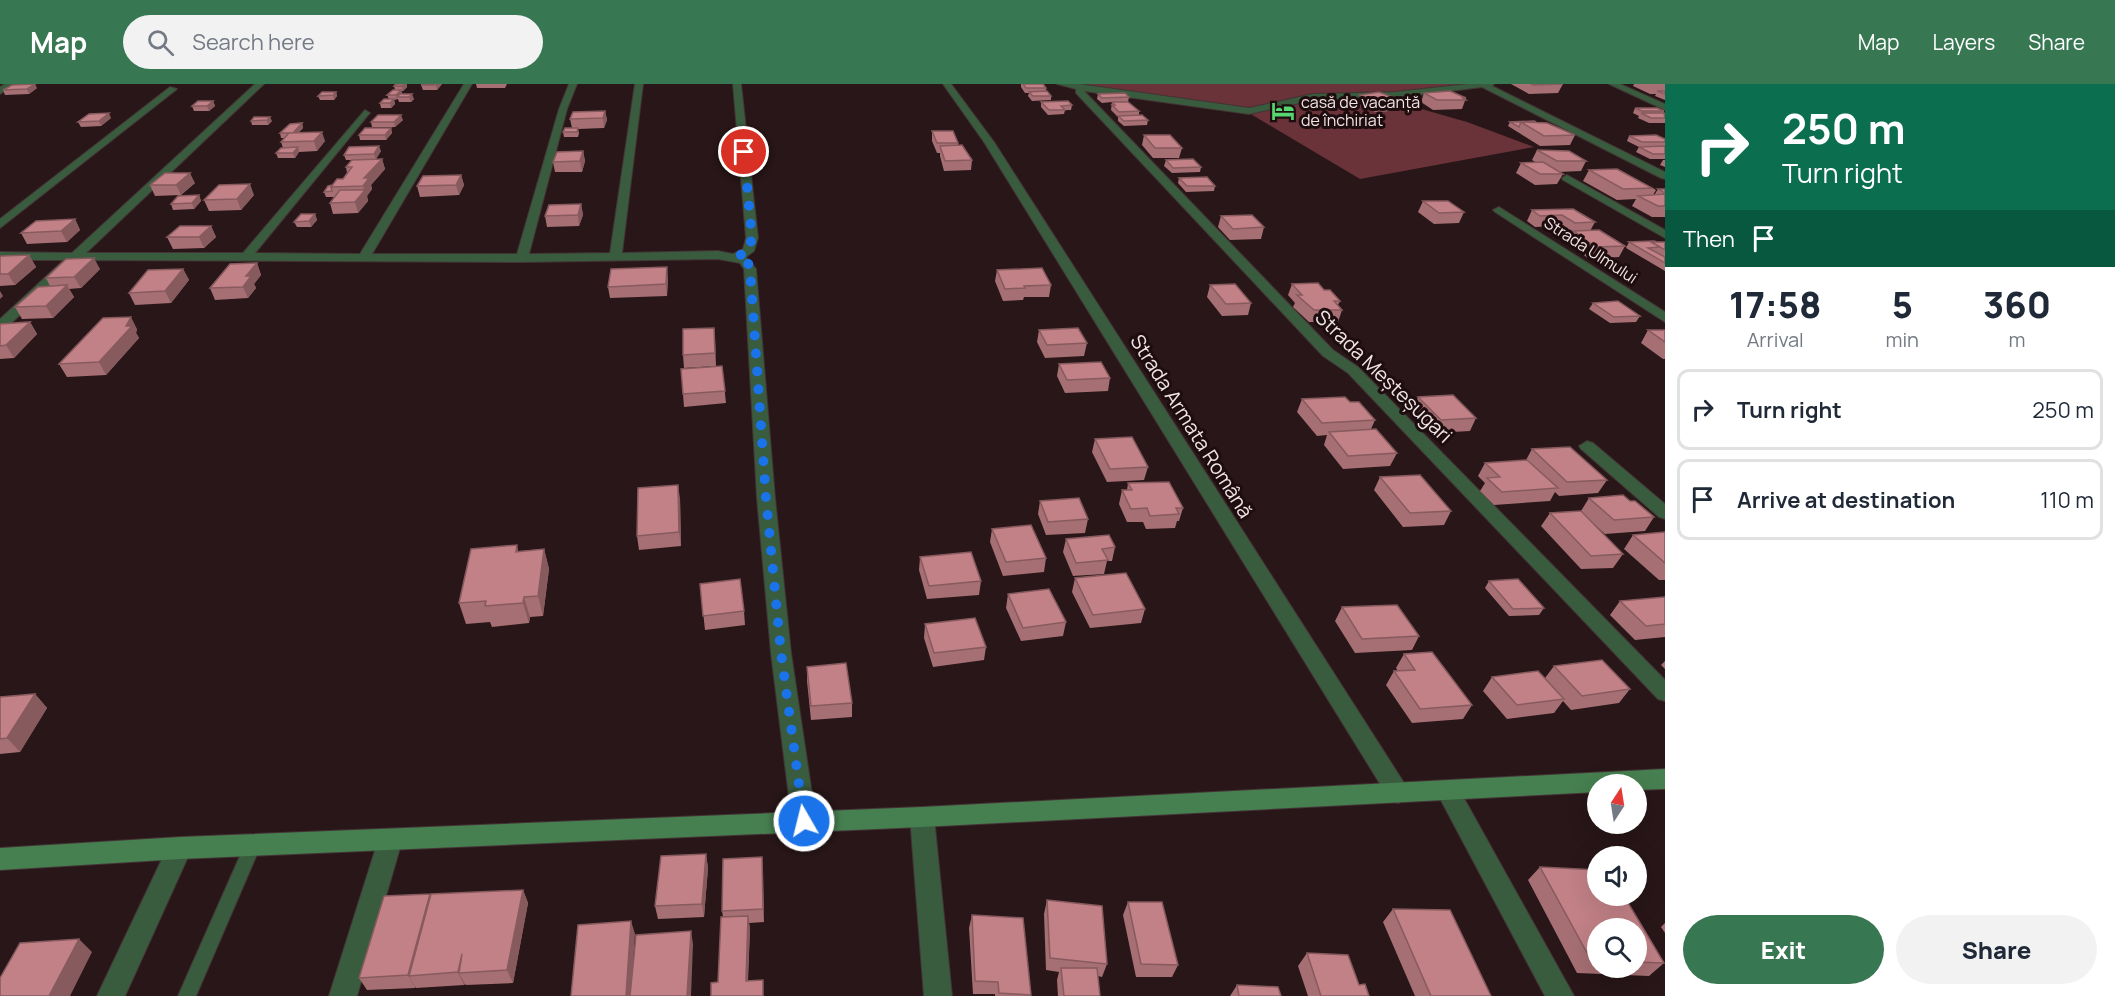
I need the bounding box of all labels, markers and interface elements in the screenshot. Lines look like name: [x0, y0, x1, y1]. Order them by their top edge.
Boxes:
search box: [123, 15, 543, 69]
text: Map: [30, 23, 87, 61]
icon: search: [144, 26, 177, 59]
text: Search here: [192, 27, 315, 57]
text: Map: [1858, 28, 1899, 56]
text: Layers: [1932, 28, 1995, 56]
text: Share: [2028, 28, 2085, 56]
place label: casă de vacanță de închiriat: [1301, 91, 1420, 131]
hotel icon: casă de vacanță de închiriat: [1270, 98, 1296, 124]
text: 250 m: [1782, 99, 1905, 157]
icon: right: [1683, 108, 1761, 186]
pin: [718, 126, 769, 177]
icon: arrive: [727, 135, 760, 168]
text: Turn right: [1782, 154, 1903, 191]
street label: Strada Ulmului: [1540, 212, 1642, 288]
icon: arrive: [1747, 222, 1780, 255]
text: Then: [1683, 224, 1735, 254]
text: 17:58: [1729, 280, 1821, 329]
text: 5: [1892, 280, 1913, 329]
text: 360: [1983, 280, 2051, 329]
street label: Strada Meșteșugari: [1310, 304, 1458, 448]
text: Arrival: [1747, 326, 1804, 353]
text: min: [1885, 326, 1919, 353]
text: m: [2009, 326, 2025, 353]
street label: Strada Armata Română: [1124, 329, 1260, 523]
icon: right: [1686, 393, 1719, 426]
text: Turn right: [1737, 395, 1842, 425]
text: 250 m: [2032, 395, 2094, 425]
icon: arrive: [1686, 483, 1719, 516]
text: Arrive at destination: [1737, 485, 1955, 515]
text: 110 m: [2040, 485, 2094, 515]
north arrow: [1587, 774, 1647, 834]
map controls: [1587, 774, 1647, 978]
position arrow: [772, 789, 836, 853]
button: sound: [1587, 846, 1647, 906]
button: Exit: [1683, 915, 1884, 984]
button: Share: [1896, 915, 2097, 984]
button: search: [1587, 918, 1647, 978]

